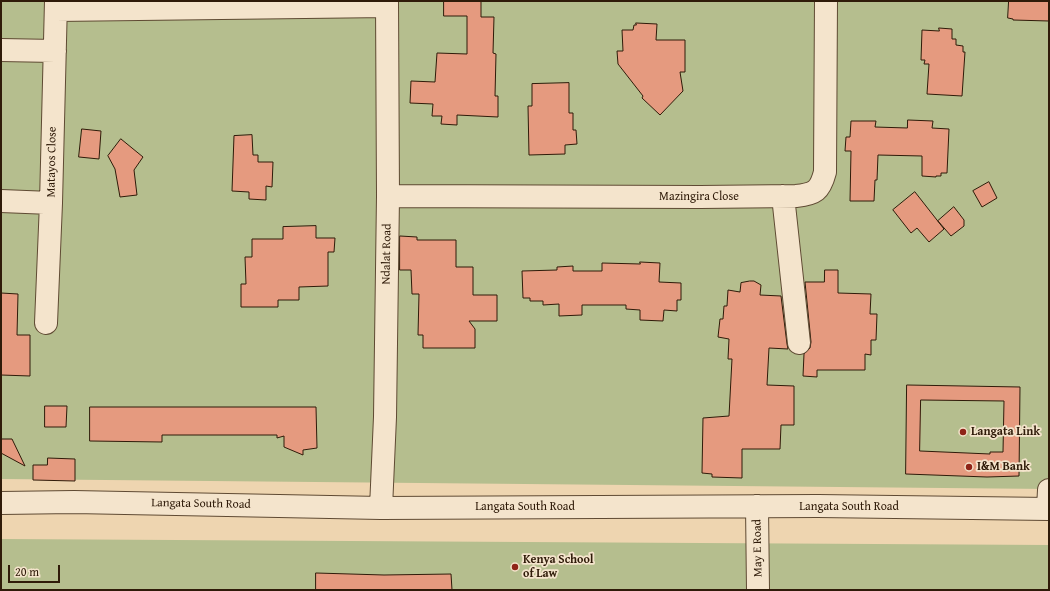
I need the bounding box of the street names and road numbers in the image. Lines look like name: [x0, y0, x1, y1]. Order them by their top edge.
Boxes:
street label: Matayos Close: [44, 126, 60, 198]
street label: Mazingira Close: [659, 190, 739, 204]
street label: Ndalat Road: [379, 223, 395, 285]
street label: Langata South Road: [151, 496, 251, 512]
street label: Langata South Road: [475, 500, 575, 514]
street label: Langata South Road: [799, 500, 899, 514]
street label: May E Road: [750, 519, 766, 577]

